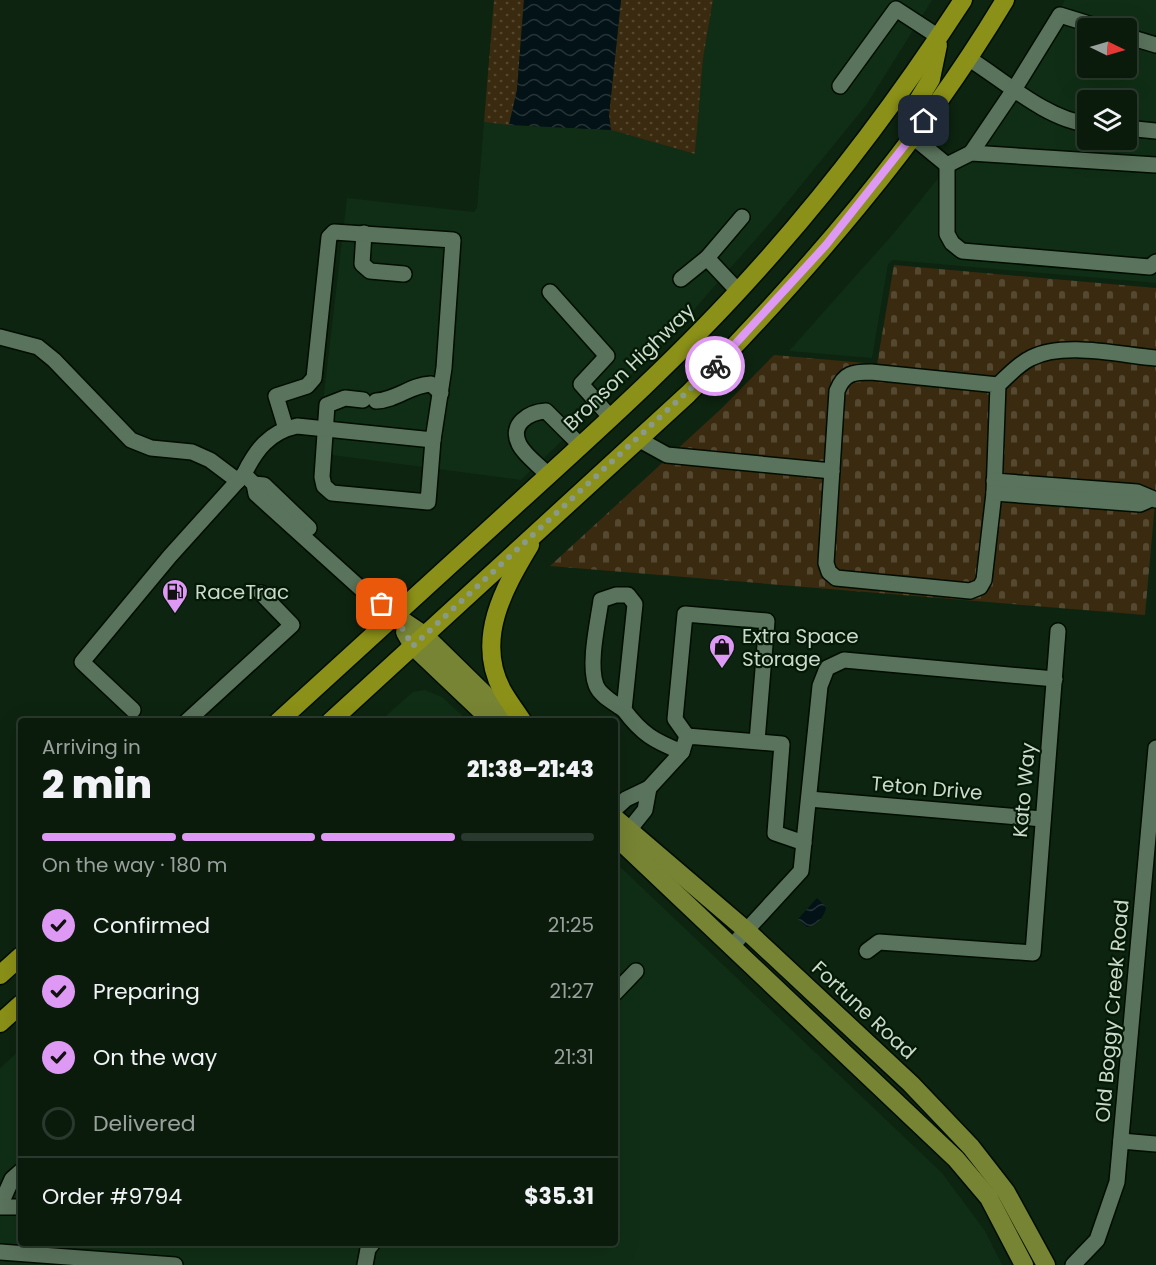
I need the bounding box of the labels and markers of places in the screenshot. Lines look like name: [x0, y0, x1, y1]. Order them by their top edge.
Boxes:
pin: [898, 95, 949, 146]
fuel station icon: RaceTrac: [160, 577, 190, 615]
place label: RaceTrac: [195, 578, 289, 606]
pin: [356, 578, 407, 629]
place label: Extra Space Storage: [742, 622, 859, 673]
shop icon: Extra Space Storage: [707, 632, 737, 670]

